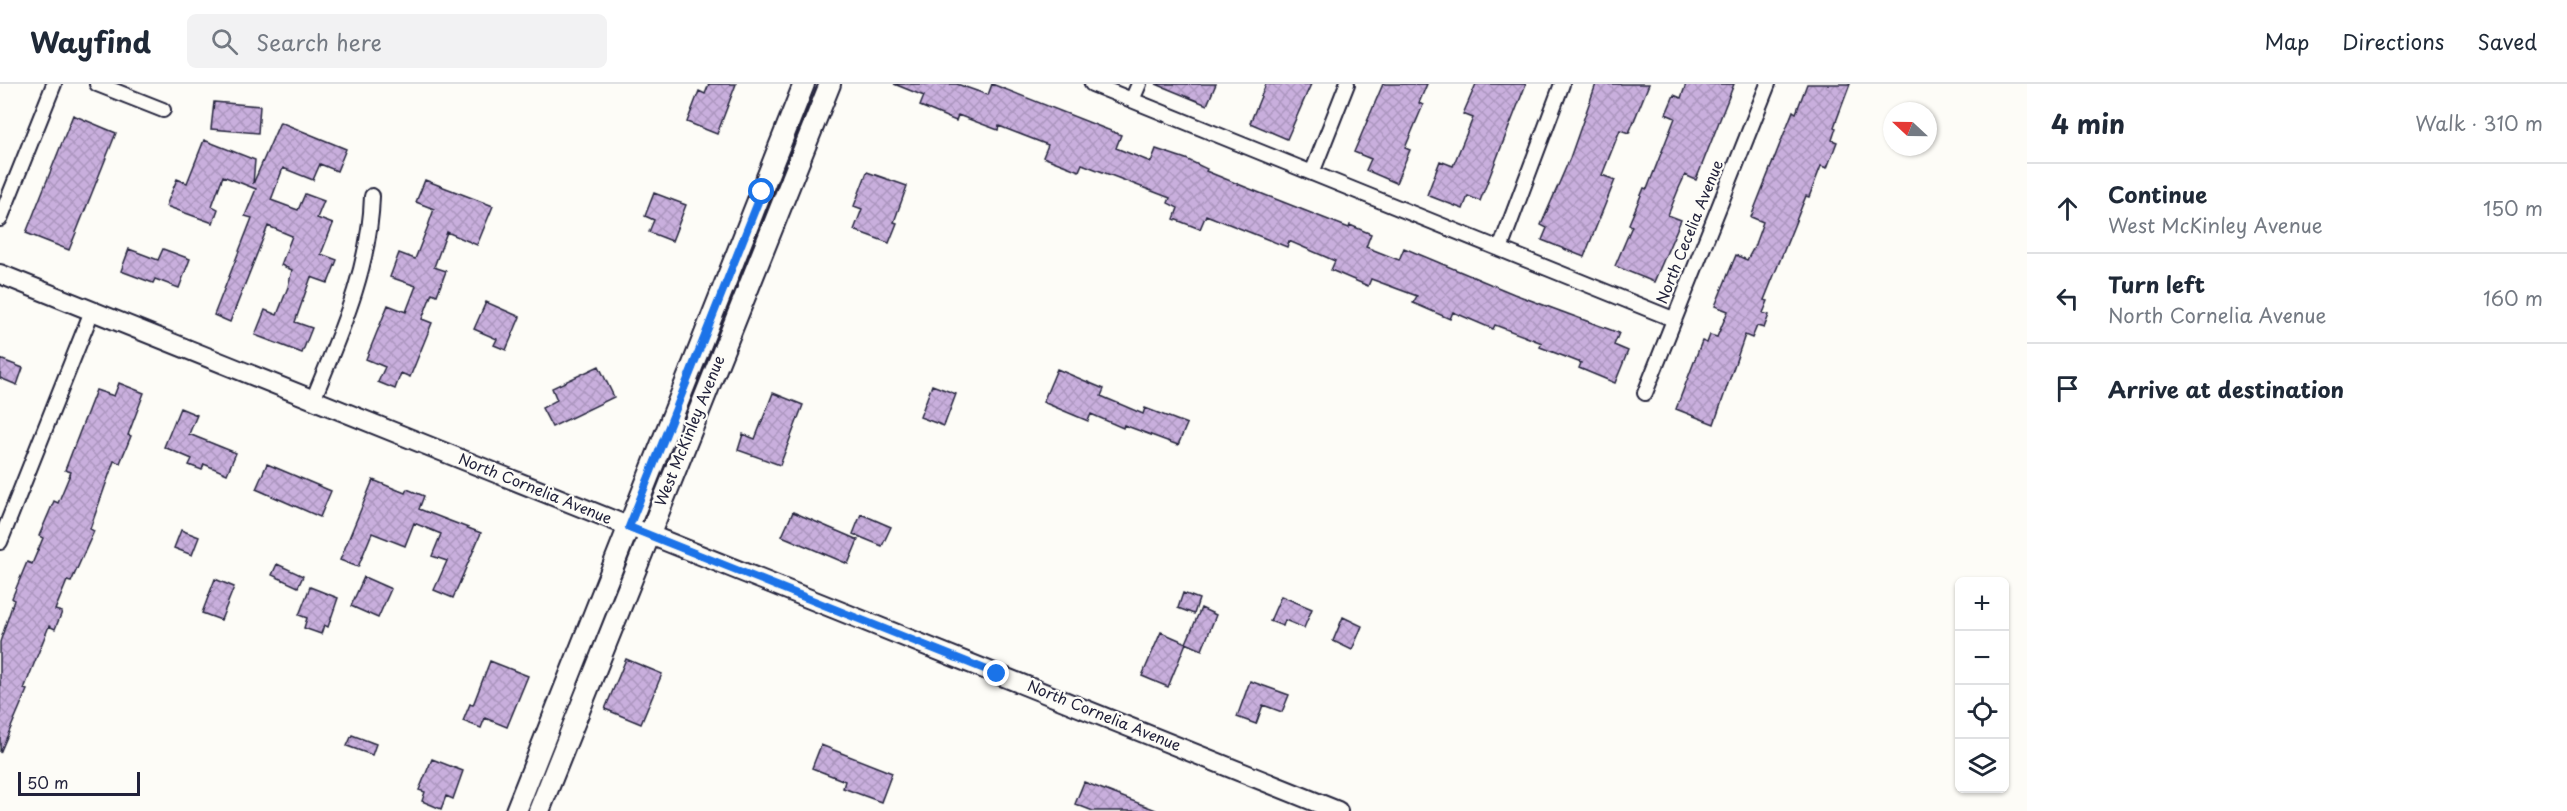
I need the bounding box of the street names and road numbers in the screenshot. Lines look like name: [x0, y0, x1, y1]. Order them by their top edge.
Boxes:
street label: North Cecelia Avenue: [1649, 156, 1728, 307]
street label: West McKinley Avenue: [648, 351, 729, 509]
street label: North Cornelia Avenue: [455, 446, 616, 529]
street label: North Cornelia Avenue: [1024, 673, 1185, 756]

